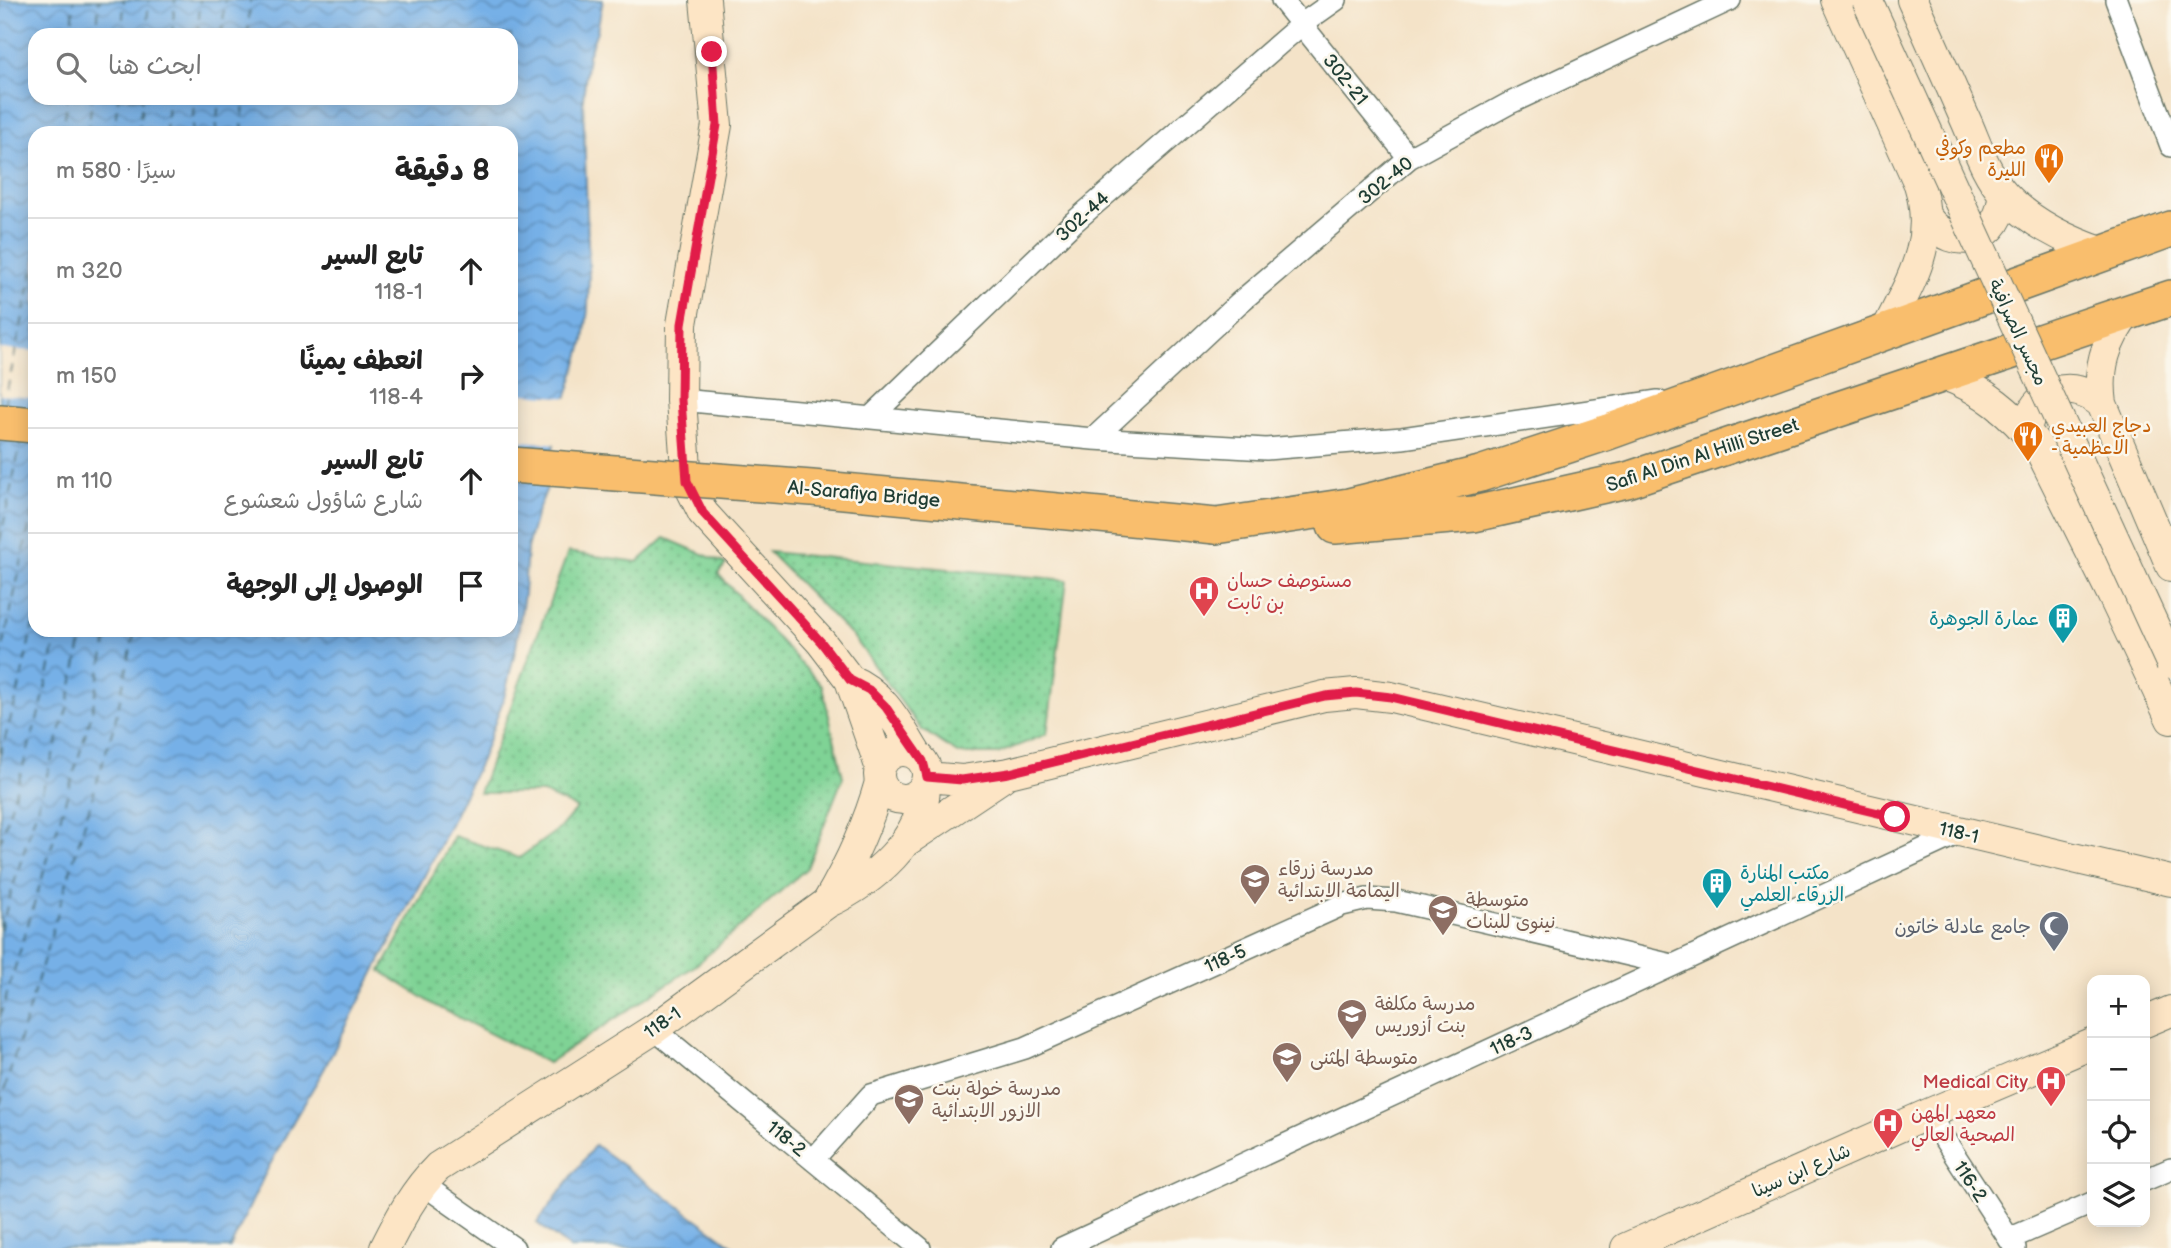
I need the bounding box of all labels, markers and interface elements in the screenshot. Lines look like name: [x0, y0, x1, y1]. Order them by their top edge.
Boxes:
search box: [28, 28, 518, 105]
route end: [696, 36, 727, 67]
icon: search: [52, 48, 90, 86]
street label: 302-21: [1317, 50, 1372, 110]
text: ابحث هنا: [108, 51, 202, 82]
place label: مطعم وكوفي الليرة: [1935, 135, 2026, 182]
restaurant icon: مطعم وكوفي الليرة: [2032, 141, 2066, 185]
street label: 302-40: [1354, 152, 1418, 210]
text: 8 دقيقة: [395, 153, 490, 189]
text: سيرًا · 580 m: [56, 157, 176, 185]
street label: 302-44: [1051, 187, 1115, 247]
text: تابع السير: [323, 241, 423, 272]
icon: ahead: [452, 252, 490, 290]
text: 320 m: [56, 257, 123, 285]
street label: مجسر الصرافية: [1983, 276, 2052, 390]
text: 118-1: [374, 278, 423, 306]
text: انعطف يمينًا: [300, 346, 423, 377]
icon: right: [452, 357, 490, 395]
text: 150 m: [56, 362, 117, 390]
text: 118-4: [369, 383, 423, 411]
street label: Safi Al Din Al Hilli Street: [1603, 413, 1802, 497]
place label: دجاج العبيدي - الاعظمية: [2051, 415, 2151, 460]
restaurant icon: دجاج العبيدي - الاعظمية: [2011, 419, 2045, 463]
text: تابع السير: [323, 446, 423, 477]
icon: ahead: [452, 462, 490, 500]
text: 110 m: [56, 467, 113, 495]
street label: Al-Sarafiya Bridge: [787, 476, 941, 513]
text: شارع شاؤول شعشوع: [223, 487, 423, 515]
icon: arrive: [452, 567, 490, 605]
text: الوصول إلى الوجهة: [226, 570, 423, 601]
place label: مستوصف حسان بن ثابت: [1227, 570, 1352, 615]
hospital icon: مستوصف حسان بن ثابت: [1187, 574, 1221, 618]
building icon: عمارة الجوهرة: [2046, 601, 2080, 645]
place label: عمارة الجوهرة: [1929, 608, 2040, 631]
route start: [1879, 801, 1910, 832]
street label: 118-1: [1937, 818, 1981, 849]
place label: مدرسة زرقاء اليمامة الابتدائية: [1278, 858, 1400, 903]
school or university icon: مدرسة زرقاء اليمامة الابتدائية: [1238, 862, 1272, 906]
place label: مكتب المنارة الزرقاء العلمي: [1740, 862, 1844, 911]
building icon: مكتب المنارة الزرقاء العلمي: [1700, 866, 1734, 910]
place label: متوسطة نينوى للبنات: [1466, 889, 1556, 934]
school or university icon: متوسطة نينوى للبنات: [1426, 893, 1460, 937]
mosque icon: جامع عادلة خاتون: [2037, 909, 2071, 953]
place label: جامع عادلة خاتون: [1895, 916, 2031, 940]
street label: 118-5: [1201, 940, 1250, 979]
map controls: [2087, 975, 2150, 1227]
button: +: [2087, 975, 2150, 1038]
place label: مدرسة مكلفة بنت أزوريس: [1375, 993, 1475, 1038]
school or university icon: مدرسة مكلفة بنت أزوريس: [1335, 997, 1369, 1041]
street label: 118-1: [640, 1002, 686, 1044]
street label: 118-3: [1487, 1022, 1537, 1061]
button: −: [2087, 1038, 2150, 1101]
school or university icon: متوسطة المثنى: [1270, 1040, 1304, 1084]
place label: متوسطة المثنى: [1310, 1047, 1418, 1070]
hospital icon: Medical City: [2034, 1064, 2068, 1108]
place label: Medical City: [1922, 1071, 2028, 1094]
place label: مدرسة خولة بنت الازور الابتدائية: [932, 1078, 1061, 1123]
school or university icon: مدرسة خولة بنت الازور الابتدائية: [892, 1082, 926, 1126]
button: locate: [2087, 1101, 2150, 1164]
place label: معهد المهن الصحية العالي: [1911, 1102, 2015, 1151]
hospital icon: معهد المهن الصحية العالي: [1871, 1106, 1905, 1150]
street label: 118-2: [762, 1116, 811, 1162]
street label: شارع ابن سينا: [1749, 1139, 1855, 1204]
street label: 116-2: [1948, 1157, 1992, 1207]
button: layers: [2087, 1164, 2150, 1227]

